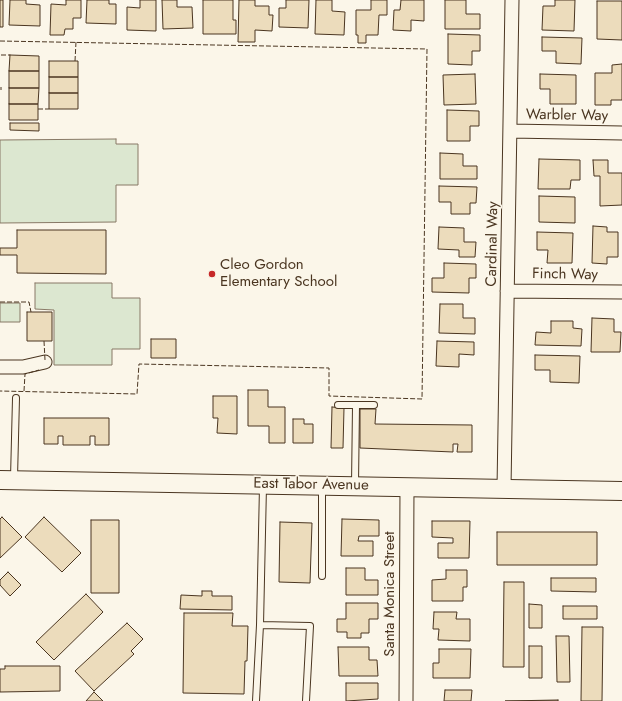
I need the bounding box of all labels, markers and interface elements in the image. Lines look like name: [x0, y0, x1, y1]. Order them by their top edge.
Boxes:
street label: Warbler Way: [526, 106, 608, 126]
street label: Cardinal Way: [483, 201, 503, 287]
place label: Cleo Gordon Elementary School: [220, 256, 337, 291]
street label: Finch Way: [532, 265, 598, 285]
marker: Cleo Gordon Elementary School: [207, 269, 217, 279]
street label: East Tabor Avenue: [253, 475, 369, 495]
street label: Santa Monica Street: [381, 531, 399, 657]

